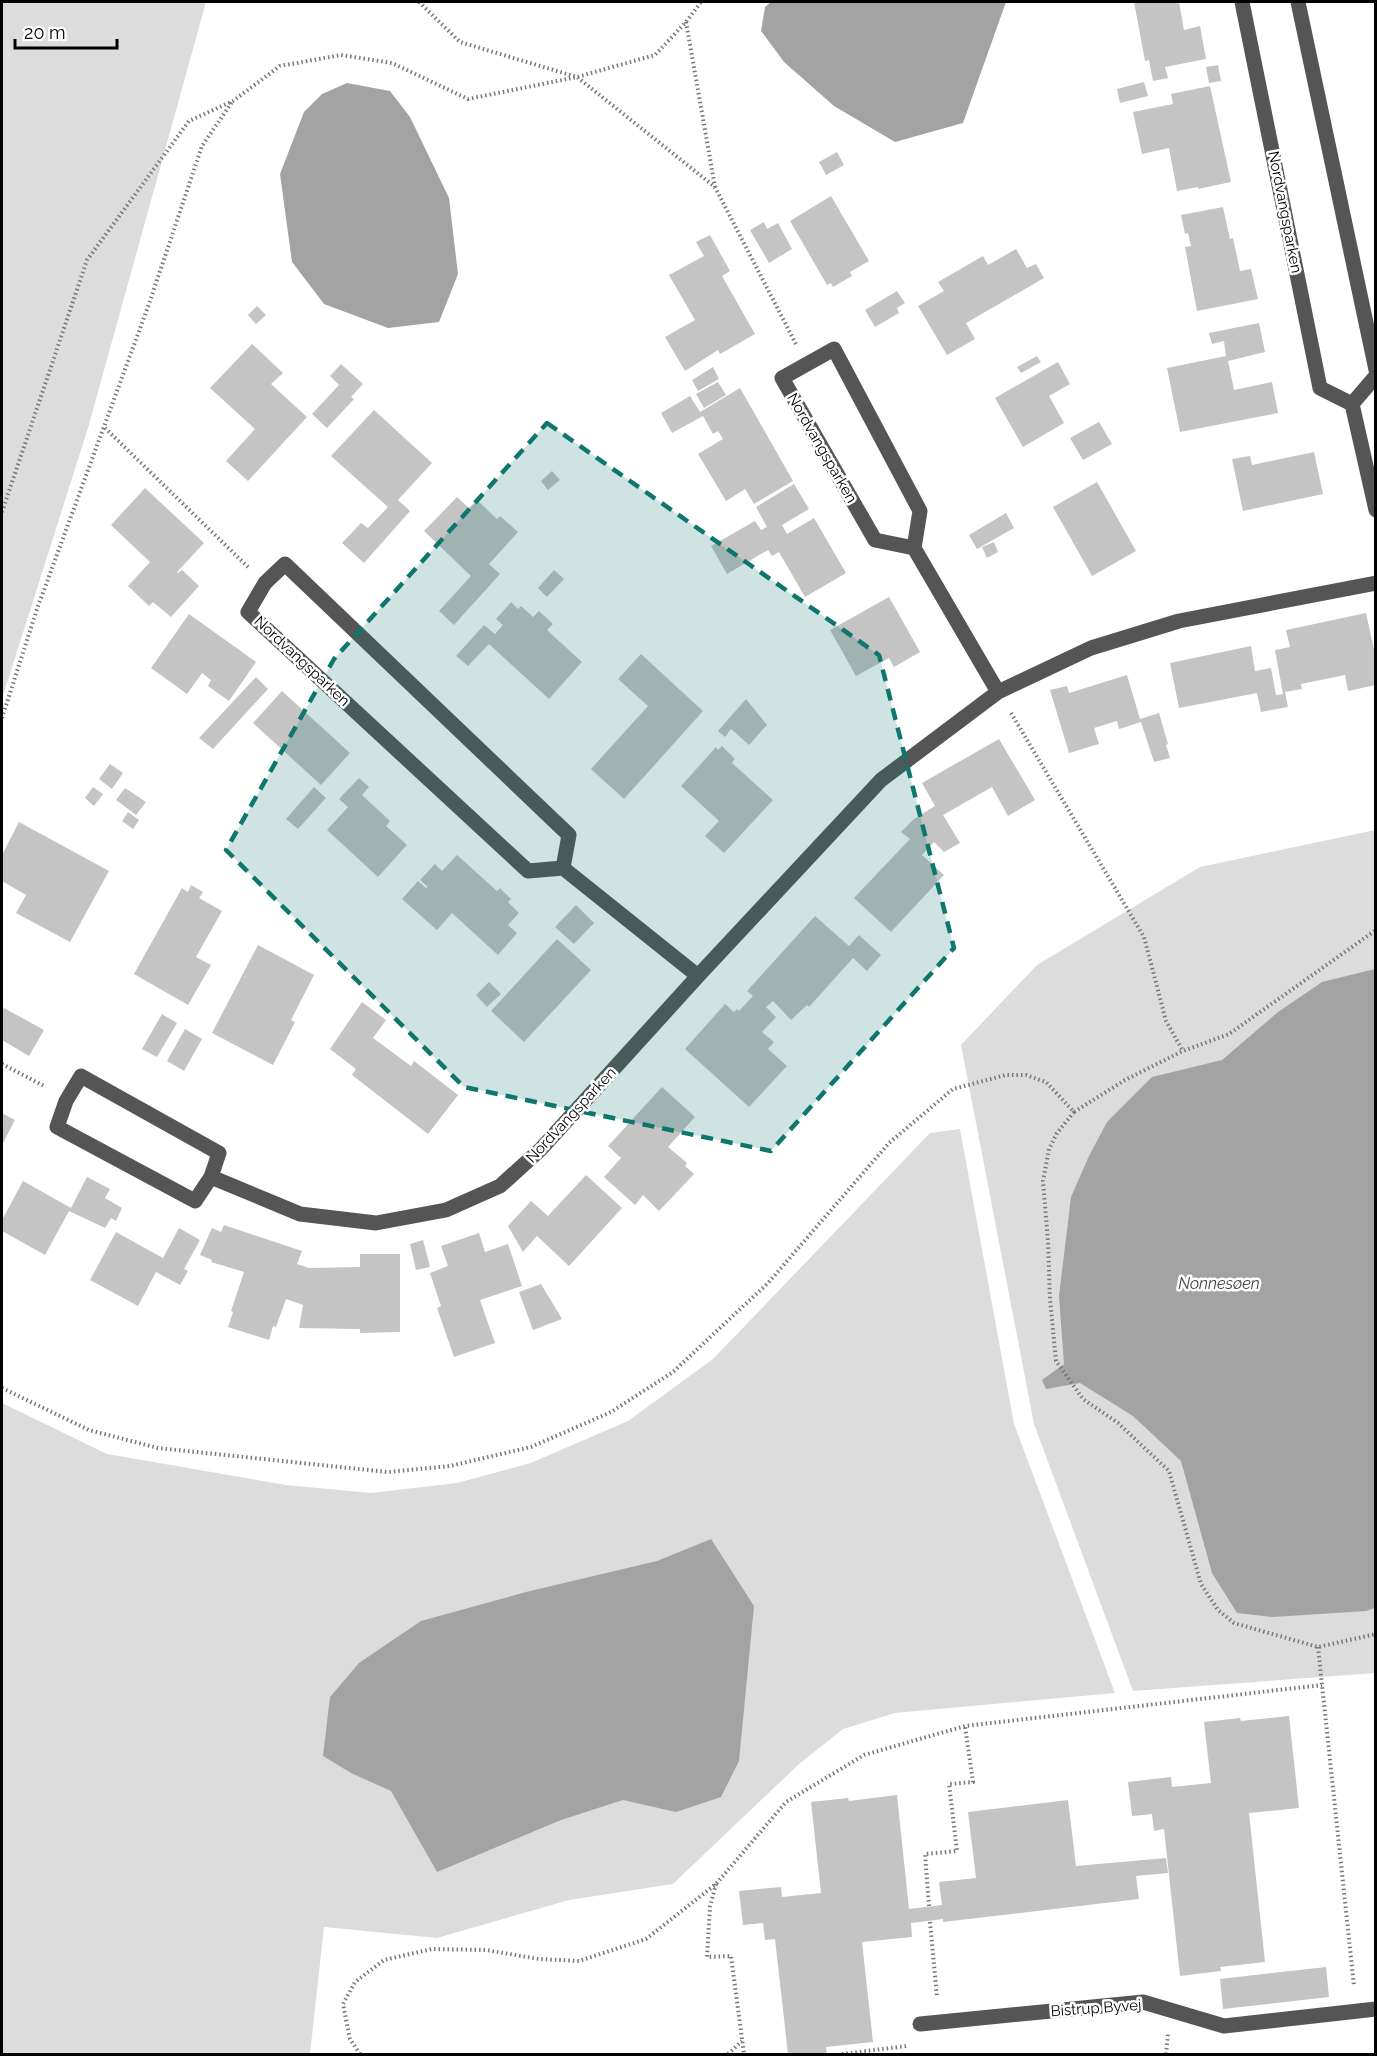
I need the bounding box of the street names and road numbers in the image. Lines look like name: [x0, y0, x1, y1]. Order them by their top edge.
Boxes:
street label: Nordvangsparken: [1264, 150, 1306, 274]
street label: Nordvangsparken: [783, 390, 861, 506]
street label: Nordvangsparken: [251, 612, 353, 710]
street label: Nordvangsparken: [522, 1064, 620, 1166]
street label: Bistrup Byvej: [1050, 1996, 1142, 2020]

